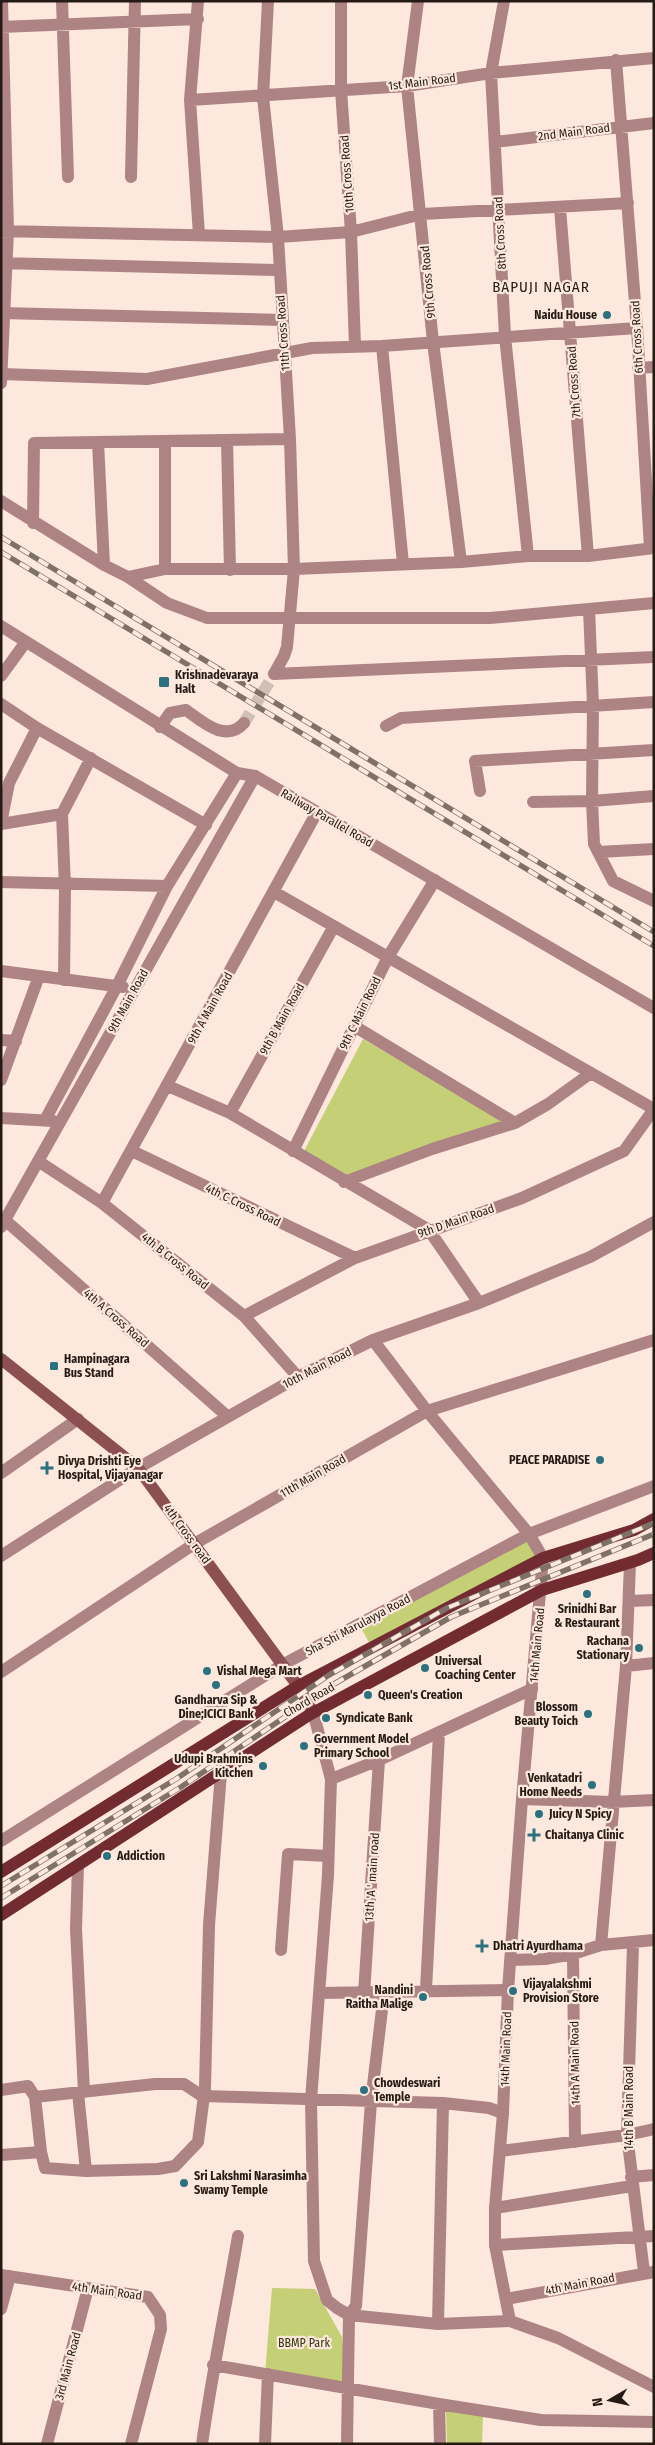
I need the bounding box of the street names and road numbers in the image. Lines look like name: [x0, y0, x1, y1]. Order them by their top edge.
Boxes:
street label: 1st Main Road: [387, 71, 457, 93]
street label: 2nd Main Road: [537, 121, 611, 143]
street label: 10th Cross Road: [337, 135, 357, 213]
street label: 8th Cross Road: [491, 196, 509, 270]
street label: 9th Cross Road: [418, 245, 438, 319]
street label: 11th Cross Road: [273, 295, 293, 371]
street label: 6th Cross Road: [628, 300, 646, 374]
street label: 7th Cross Road: [565, 346, 583, 418]
street label: Railway Parallel Road: [278, 786, 376, 850]
street label: 9th Main Road: [105, 967, 151, 1035]
street label: 9th A Main Road: [185, 970, 235, 1046]
street label: 9th C Main Road: [336, 974, 384, 1052]
street label: 9th B Main Road: [257, 981, 307, 1057]
street label: 4th C Cross Road: [203, 1181, 283, 1229]
street label: 9th D Main Road: [416, 1201, 496, 1241]
street label: 4th B Cross Road: [139, 1230, 211, 1292]
street label: 4th A Cross Road: [80, 1286, 152, 1350]
street label: 10th Main Road: [280, 1345, 354, 1391]
street label: 11th Main Road: [278, 1452, 348, 1500]
street label: 4th Cross road: [161, 1501, 213, 1567]
street label: Sha Shi Marulayya Road: [303, 1591, 413, 1659]
street label: 14th Main Road: [527, 1607, 547, 1683]
street label: Chord Road: [281, 1680, 337, 1720]
street label: 13th 'A ' main road: [362, 1832, 382, 1922]
street label: 14th Main Road: [498, 2011, 514, 2087]
street label: 14th A Main Road: [567, 2021, 583, 2105]
street label: 14th B Main Road: [622, 2066, 636, 2150]
street label: 4th Main Road: [544, 2270, 616, 2298]
street label: 4th Main Road: [71, 2279, 143, 2303]
street label: 3rd Main Road: [52, 2330, 84, 2402]

